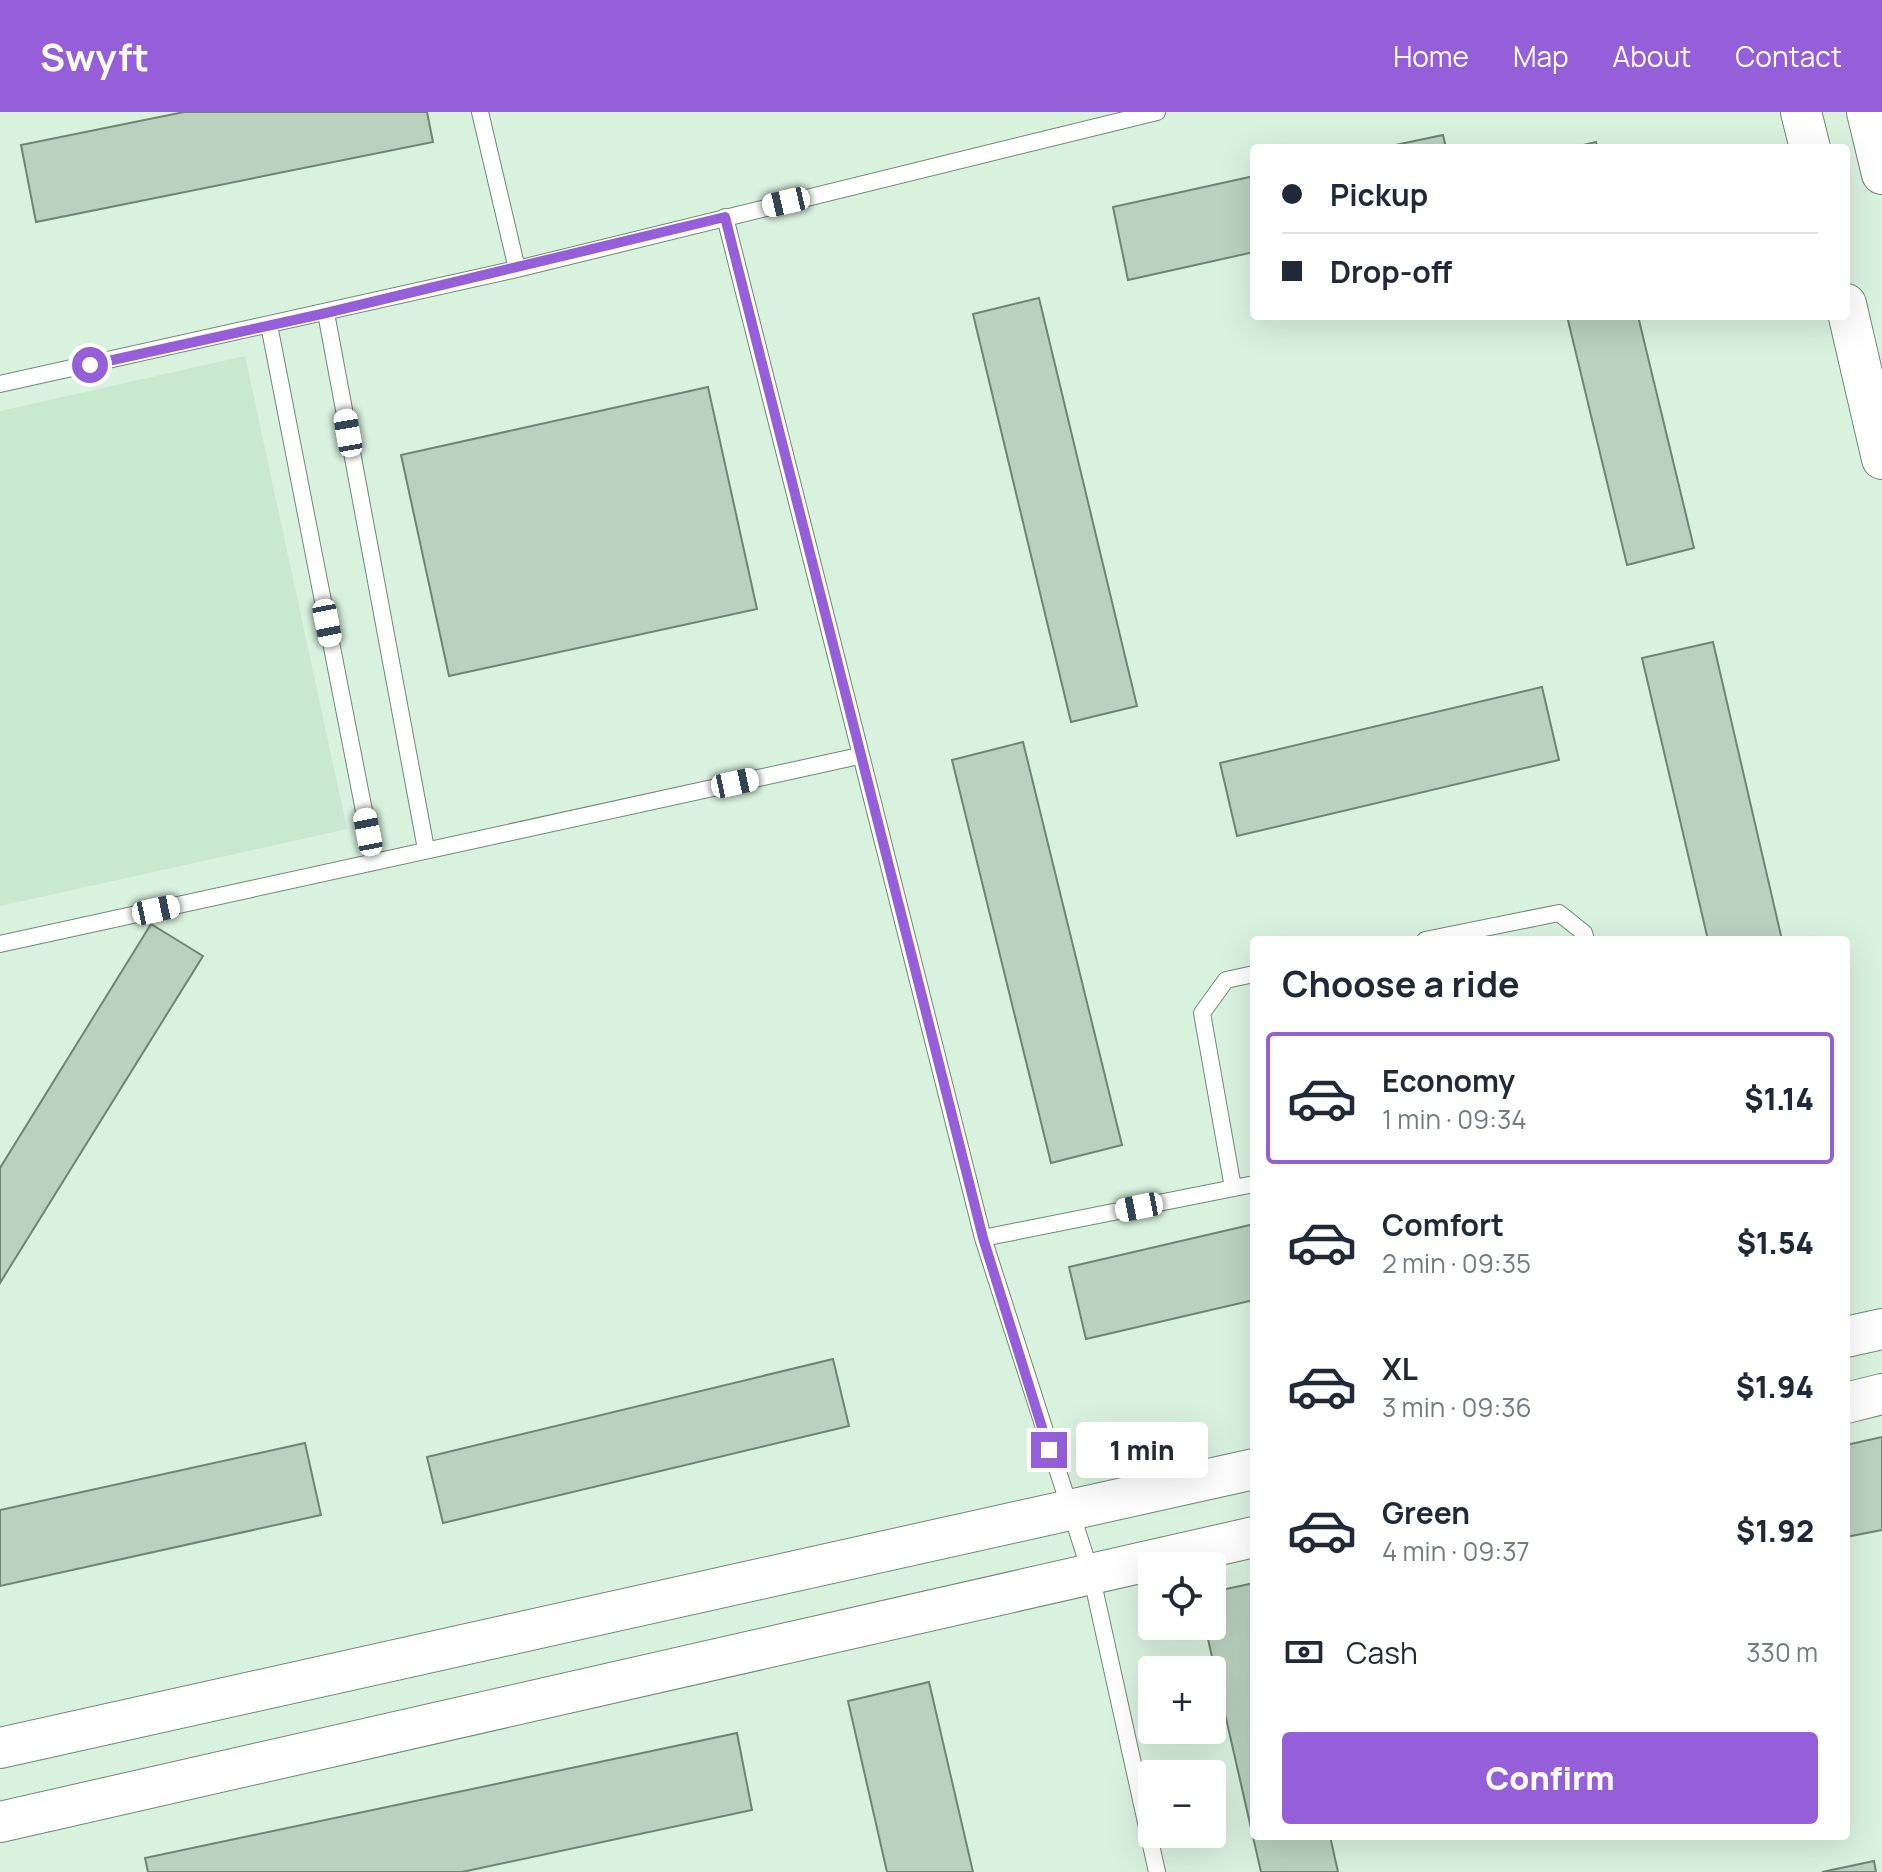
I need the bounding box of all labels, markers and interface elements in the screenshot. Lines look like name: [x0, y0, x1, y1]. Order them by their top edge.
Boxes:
text: Swyft: [40, 30, 149, 82]
text: Home: [1393, 37, 1469, 75]
text: Map: [1513, 37, 1569, 75]
text: About: [1613, 37, 1691, 75]
text: Contact: [1735, 37, 1842, 75]
text: Pickup: [1330, 174, 1428, 215]
car: [760, 185, 812, 219]
text: Drop-off: [1330, 251, 1452, 292]
route start: [72, 347, 108, 383]
car: [332, 407, 364, 459]
car: [311, 597, 343, 649]
car: [709, 766, 761, 800]
car: [352, 806, 384, 858]
car: [130, 893, 182, 927]
text: Choose a ride: [1282, 959, 1520, 1008]
text: Economy: [1382, 1060, 1515, 1101]
icon: car: [1286, 1062, 1358, 1134]
text: $1.14: [1744, 1078, 1814, 1119]
text: 1 min · 09:34: [1382, 1101, 1527, 1137]
car: [1113, 1191, 1165, 1223]
text: Comfort: [1382, 1204, 1504, 1245]
icon: car: [1286, 1206, 1358, 1278]
text: $1.54: [1737, 1222, 1814, 1263]
text: 2 min · 09:35: [1382, 1245, 1531, 1281]
text: XL: [1382, 1348, 1418, 1389]
icon: car: [1286, 1350, 1358, 1422]
text: $1.94: [1736, 1366, 1814, 1407]
text: 3 min · 09:36: [1382, 1389, 1532, 1425]
callout: 1 min: [1077, 1422, 1209, 1478]
route end: [1031, 1432, 1067, 1468]
text: 1 min: [1109, 1432, 1175, 1468]
text: Green: [1382, 1492, 1470, 1533]
icon: car: [1286, 1494, 1358, 1566]
text: $1.92: [1736, 1510, 1814, 1551]
text: 4 min · 09:37: [1382, 1533, 1530, 1569]
map controls: [1138, 1552, 1226, 1848]
button: locate: [1138, 1552, 1226, 1640]
icon: cash: [1282, 1630, 1326, 1674]
text: Cash: [1346, 1632, 1418, 1673]
text: 330 m: [1746, 1634, 1818, 1670]
button: +: [1138, 1656, 1226, 1744]
button: Confirm: [1282, 1732, 1818, 1824]
button: −: [1138, 1760, 1226, 1848]

